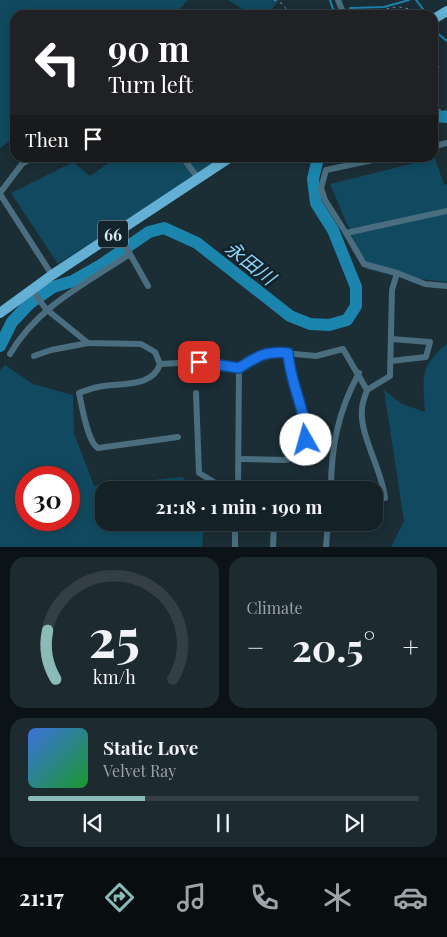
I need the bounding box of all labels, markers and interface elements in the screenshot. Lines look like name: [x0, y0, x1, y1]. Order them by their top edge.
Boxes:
text: 90 m: [108, 24, 190, 71]
icon: left: [25, 30, 90, 95]
text: Turn left: [108, 69, 193, 99]
icon: arrive: [79, 125, 107, 153]
text: Then: [25, 126, 69, 152]
road number: 66: [98, 220, 128, 248]
water label: 永田川: [221, 234, 283, 291]
pin: [178, 341, 220, 383]
icon: arrive: [185, 348, 213, 376]
position arrow: [279, 413, 331, 465]
speed limit sign: 30: [15, 466, 80, 531]
text: 21:18 · 1 min · 190 m: [155, 493, 323, 519]
text: Climate: [247, 597, 303, 618]
text: 25: [89, 602, 140, 671]
text: 20.5°: [292, 621, 375, 672]
text: −: [247, 628, 265, 665]
text: +: [403, 628, 419, 665]
text: km/h: [93, 665, 136, 688]
text: Static Love: [103, 734, 198, 760]
text: Velvet Ray: [103, 760, 176, 781]
icon: previous: [79, 809, 107, 837]
icon: pause: [209, 809, 237, 837]
icon: next: [340, 809, 368, 837]
icon: directions: [102, 880, 137, 915]
icon: music: [174, 880, 209, 915]
icon: phone: [247, 880, 282, 915]
icon: climate: [320, 880, 355, 915]
icon: car: [393, 880, 428, 915]
text: 21:17: [19, 882, 64, 912]

